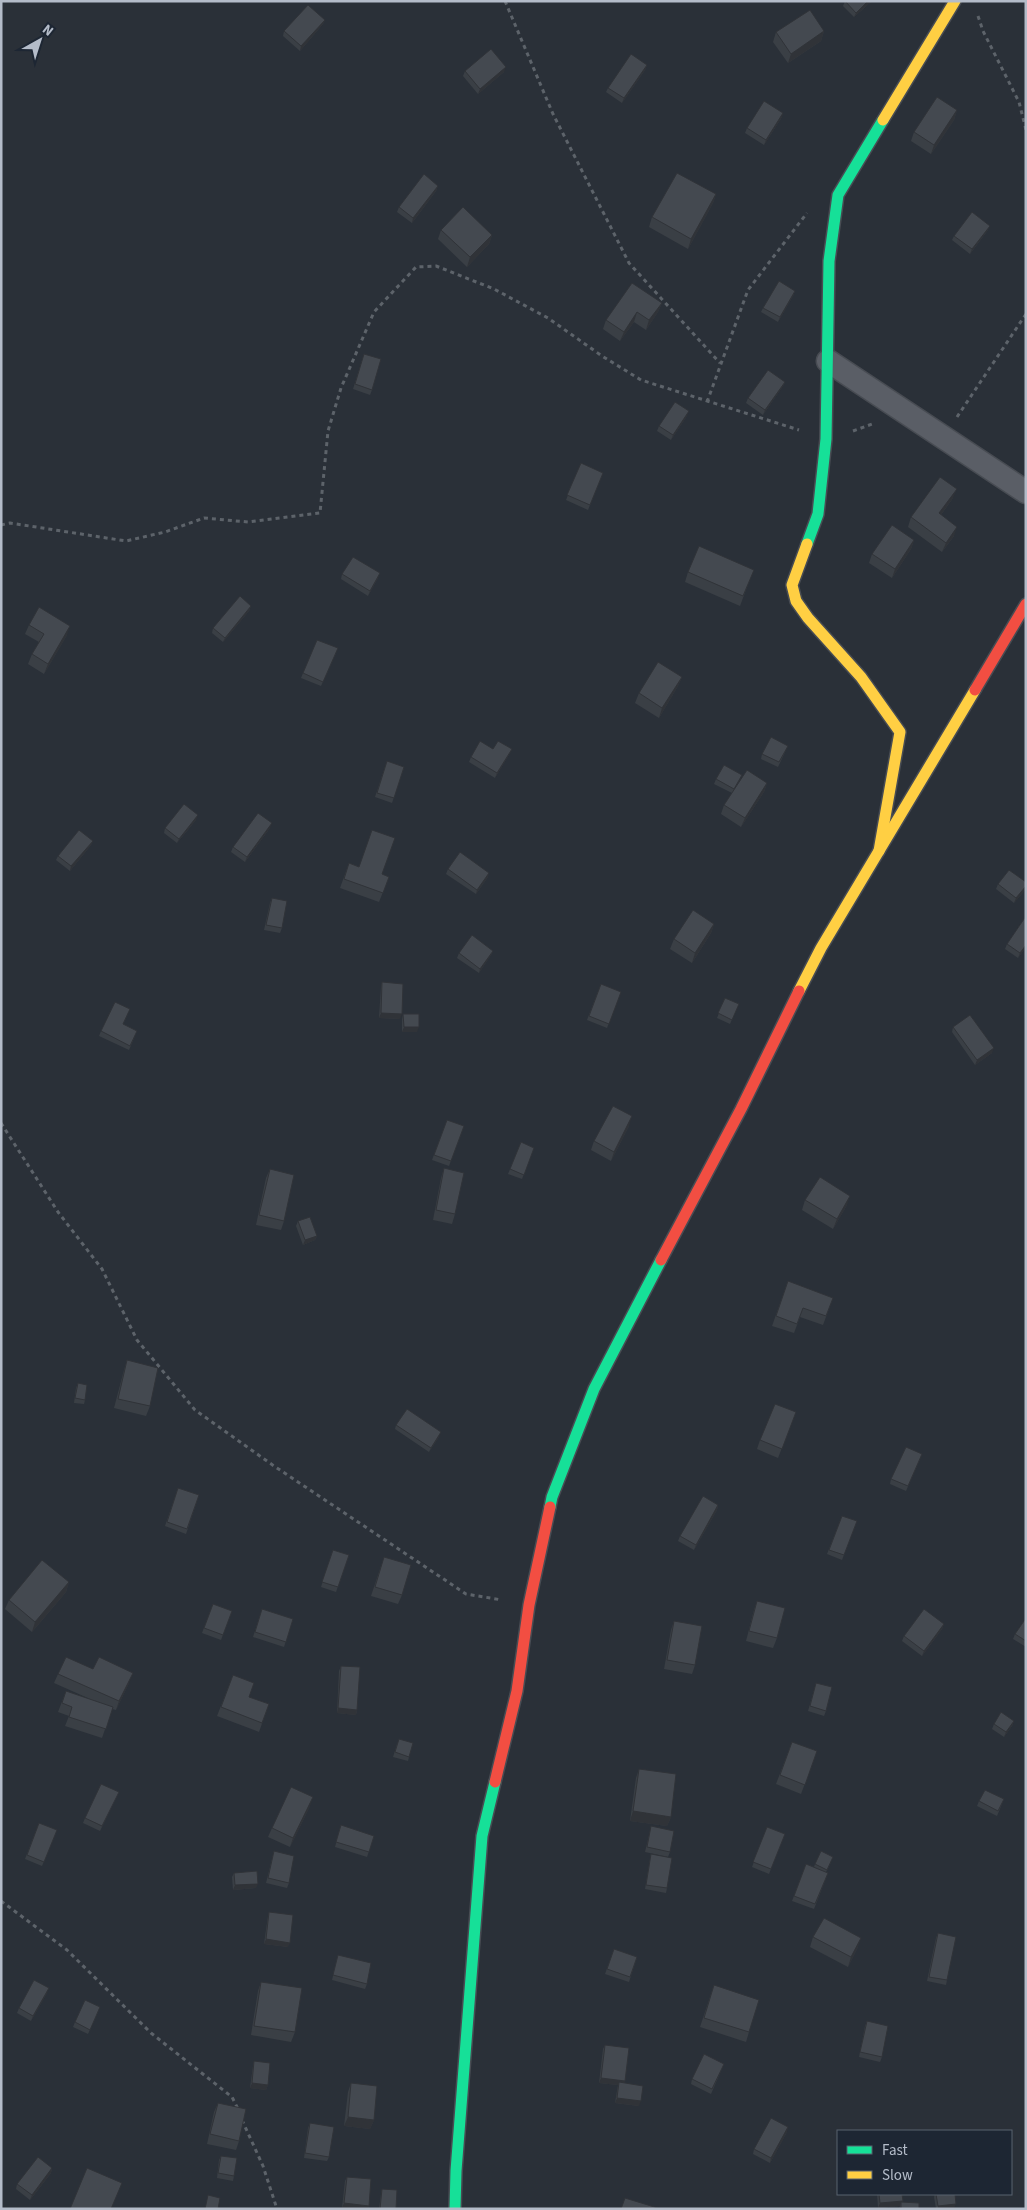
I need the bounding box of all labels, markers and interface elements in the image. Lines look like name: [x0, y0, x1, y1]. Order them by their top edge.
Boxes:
north arrow: [15, 15, 65, 65]
text: N: [38, 20, 57, 41]
legend: [837, 2130, 1012, 2195]
text: Fast: [882, 2140, 908, 2161]
text: Slow: [882, 2165, 913, 2186]

